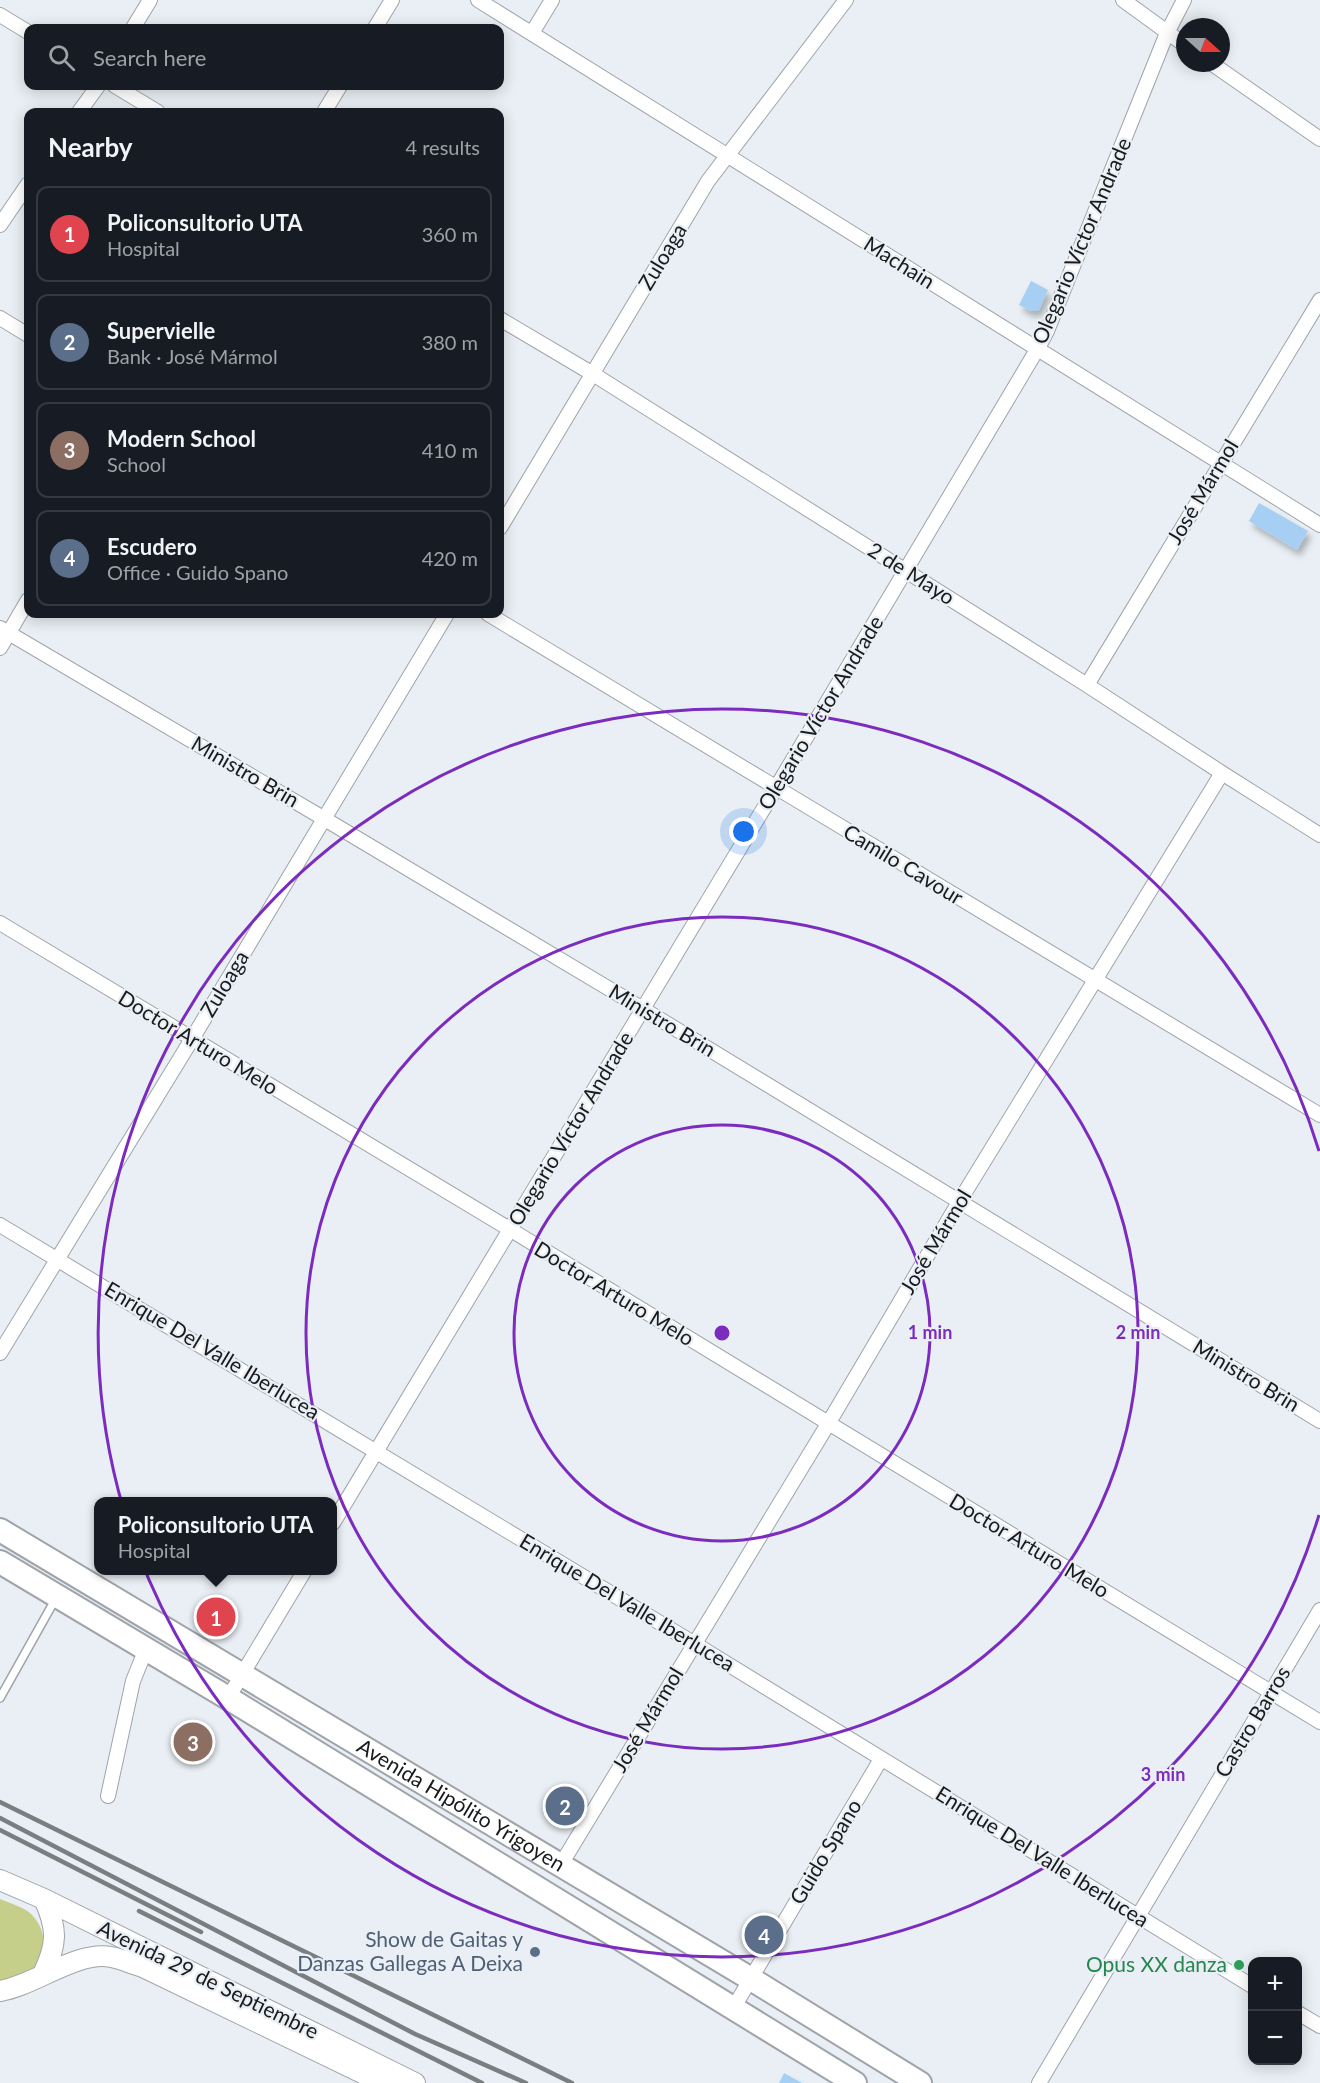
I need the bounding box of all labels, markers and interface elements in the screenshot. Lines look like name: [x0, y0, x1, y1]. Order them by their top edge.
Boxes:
north arrow: [1176, 18, 1230, 72]
search box: [24, 24, 504, 90]
icon: search: [45, 41, 78, 74]
text: Search here: [93, 44, 206, 71]
text: Nearby: [48, 131, 133, 163]
street label: Olegario Víctor Andrade: [1026, 133, 1135, 347]
text: 4 results: [405, 135, 480, 159]
text: Policonsultorio UTA: [107, 209, 303, 236]
street label: Zuloaga: [632, 219, 691, 294]
text: 1: [64, 222, 75, 246]
text: 360 m: [422, 222, 478, 246]
street label: Machain: [860, 230, 940, 293]
text: Hospital: [107, 236, 180, 260]
text: Supervielle: [107, 317, 215, 344]
text: 2: [64, 330, 75, 354]
text: 380 m: [422, 330, 478, 354]
text: Bank · José Mármol: [107, 344, 278, 368]
text: Modern School: [107, 425, 256, 452]
street label: José Mármol: [1161, 434, 1243, 548]
text: 3: [64, 438, 75, 462]
text: 410 m: [422, 438, 478, 462]
text: School: [107, 452, 166, 476]
text: Escudero: [107, 533, 197, 560]
street label: 2 de Mayo: [864, 536, 960, 609]
text: 4: [64, 546, 75, 570]
text: 420 m: [422, 546, 478, 570]
text: Office · Guido Spano: [107, 560, 288, 584]
street label: Olegario Víctor Andrade: [752, 611, 888, 814]
street label: Ministro Brin: [188, 730, 304, 812]
your location: [729, 817, 758, 846]
street label: Camilo Cavour: [839, 818, 968, 909]
street label: Zuloaga: [194, 946, 253, 1021]
street label: Ministro Brin: [605, 978, 721, 1061]
street label: Doctor Arturo Melo: [114, 984, 283, 1099]
street label: Olegario Víctor Andrade: [502, 1027, 638, 1230]
street label: José Mármol: [894, 1184, 976, 1298]
street label: Doctor Arturo Melo: [530, 1235, 699, 1350]
street label: Enrique Del Valle Iberlucea: [101, 1276, 325, 1424]
text: 1 min: [908, 1321, 952, 1343]
text: 2 min: [1116, 1321, 1160, 1343]
centre of rings: [712, 1323, 732, 1343]
street label: Ministro Brin: [1189, 1333, 1305, 1416]
street label: Doctor Arturo Melo: [945, 1487, 1114, 1602]
popup: [94, 1497, 337, 1575]
text: Policonsultorio UTA: [118, 1511, 313, 1538]
street label: Enrique Del Valle Iberlucea: [516, 1528, 740, 1676]
text: Hospital: [118, 1538, 191, 1562]
pin: 1: [196, 1594, 236, 1640]
street label: Castro Barros: [1209, 1661, 1295, 1781]
street label: José Mármol: [606, 1662, 688, 1776]
pin: 3: [174, 1720, 212, 1764]
street label: Avenida Hipólito Yrigoyen: [353, 1733, 570, 1876]
text: 3 min: [1141, 1763, 1185, 1785]
street label: Enrique Del Valle Iberlucea: [932, 1780, 1154, 1932]
pin: 2: [546, 1784, 584, 1828]
street label: Guido Spano: [784, 1794, 866, 1908]
pin: 4: [744, 1912, 783, 1958]
street label: Avenida 29 de Septiembre: [94, 1914, 323, 2043]
place label: Show de Gaitas y Danzas Gallegas A Deixa: [297, 1926, 523, 1975]
marker: Show de Gaitas y Danzas Gallegas A Deixa: [528, 1945, 542, 1959]
place label: Opus XX danza: [1086, 1951, 1227, 1976]
map controls: [1248, 1957, 1302, 2065]
button: +: [1248, 1957, 1302, 2011]
marker: Opus XX danza: [1232, 1958, 1246, 1972]
button: −: [1248, 2011, 1302, 2065]

